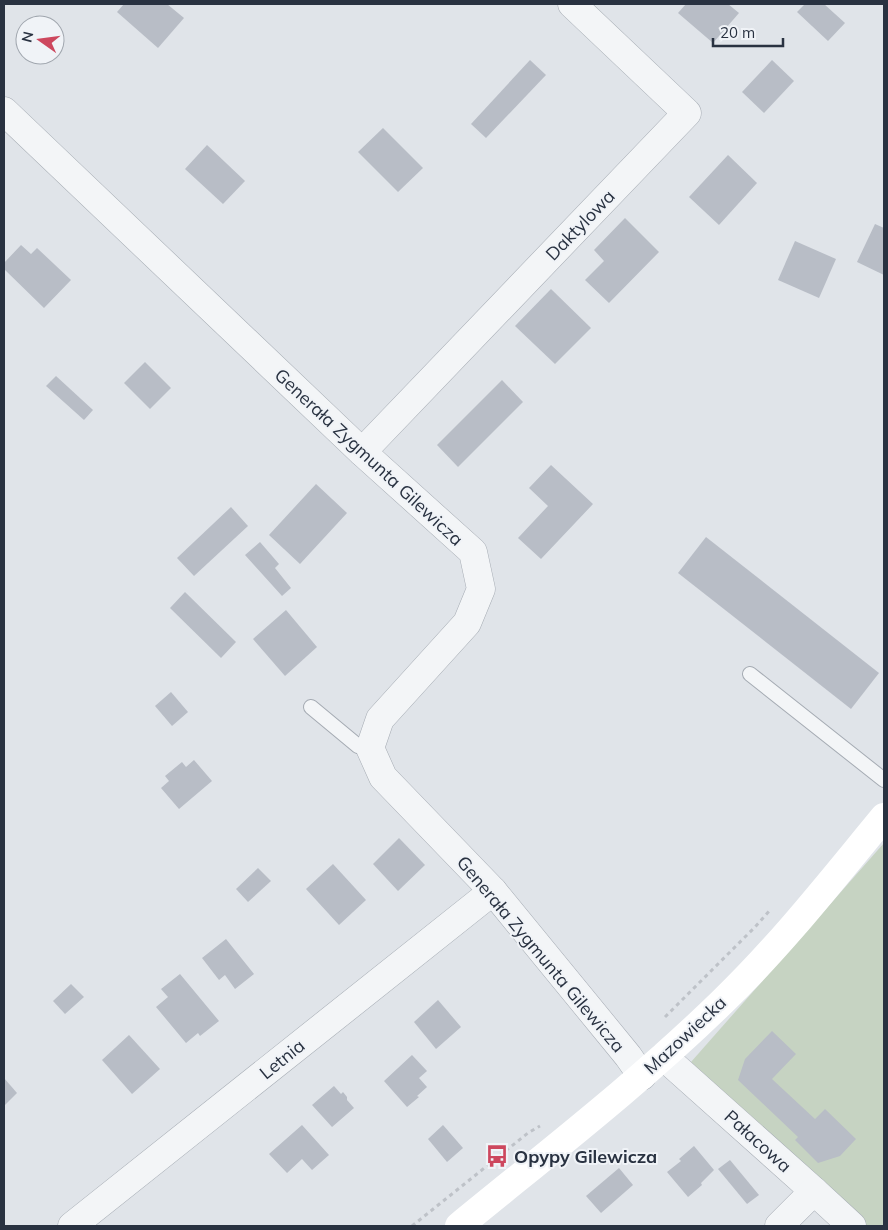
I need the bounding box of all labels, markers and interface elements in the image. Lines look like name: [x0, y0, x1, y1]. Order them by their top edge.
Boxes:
north arrow: [15, 15, 65, 65]
scale bar: [713, 15, 783, 47]
text: 20 m: [720, 23, 755, 42]
text: N: [17, 30, 37, 44]
street label: Daktylowa: [540, 185, 620, 265]
street label: Generała Zygmunta Gilewicza: [270, 363, 468, 551]
street label: Generała Zygmunta Gilewicza: [452, 851, 630, 1057]
street label: Mazowiecka: [639, 991, 731, 1079]
street label: Letnia: [255, 1034, 309, 1084]
street label: Pałacowa: [720, 1105, 796, 1177]
bus stop icon: Opypy Gilewicza: [484, 1143, 510, 1169]
place label: Opypy Gilewicza: [514, 1145, 657, 1168]

